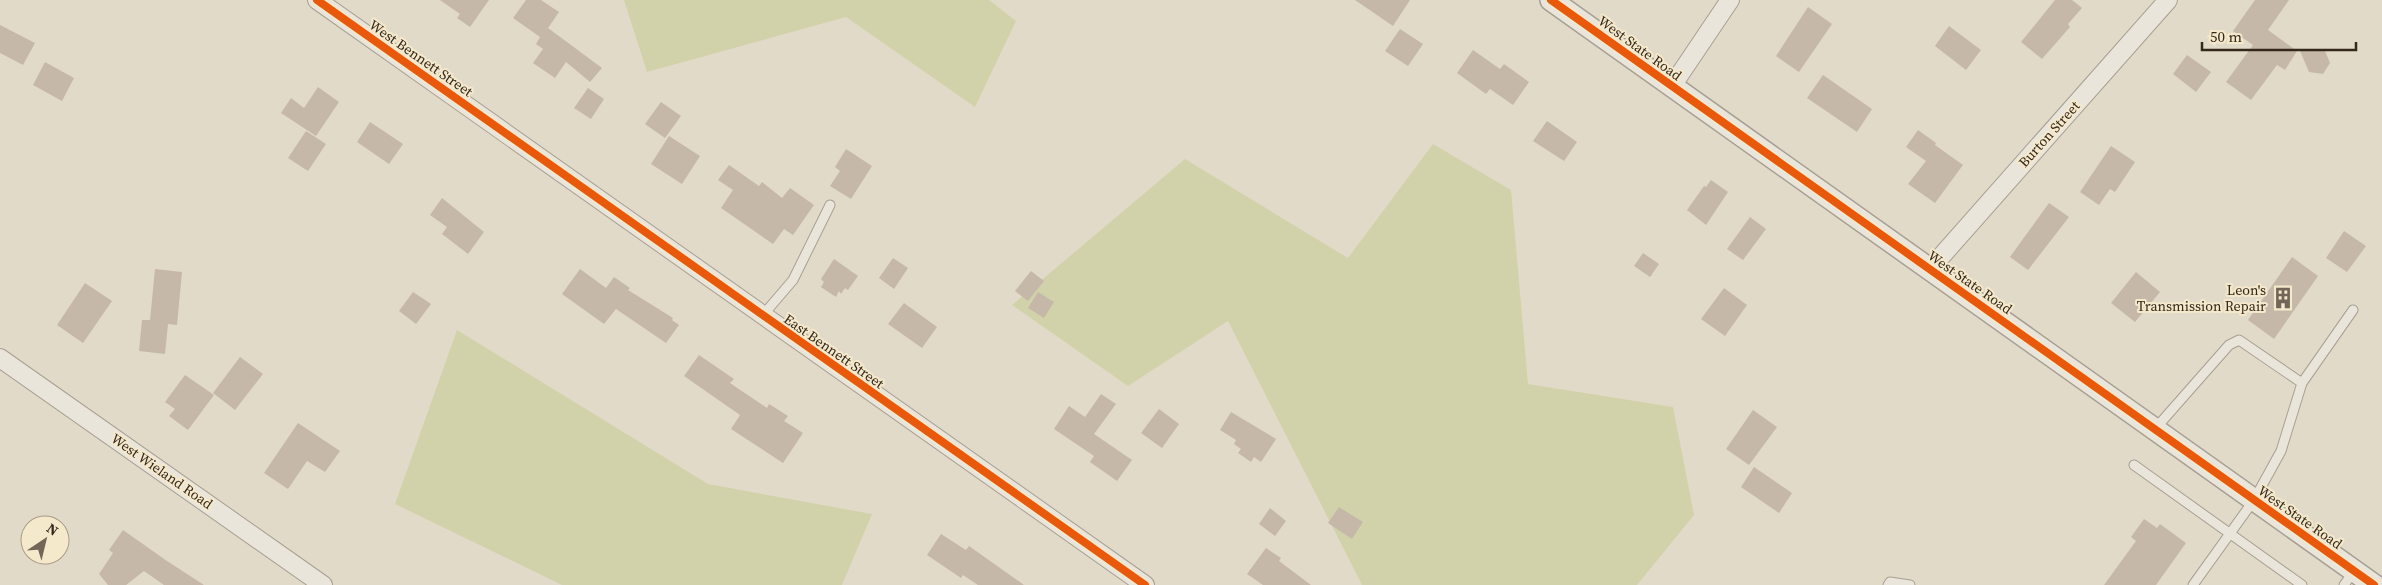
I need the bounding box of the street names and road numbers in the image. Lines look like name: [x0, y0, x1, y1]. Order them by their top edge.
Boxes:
street label: West State Road: [1594, 11, 1686, 85]
street label: West Bennett Street: [365, 15, 477, 102]
street label: Burton Street: [2014, 96, 2085, 172]
street label: West State Road: [1924, 245, 2016, 319]
street label: East Bennett Street: [780, 309, 889, 393]
street label: West Wieland Road: [107, 428, 217, 514]
street label: West State Road: [2254, 480, 2346, 554]

